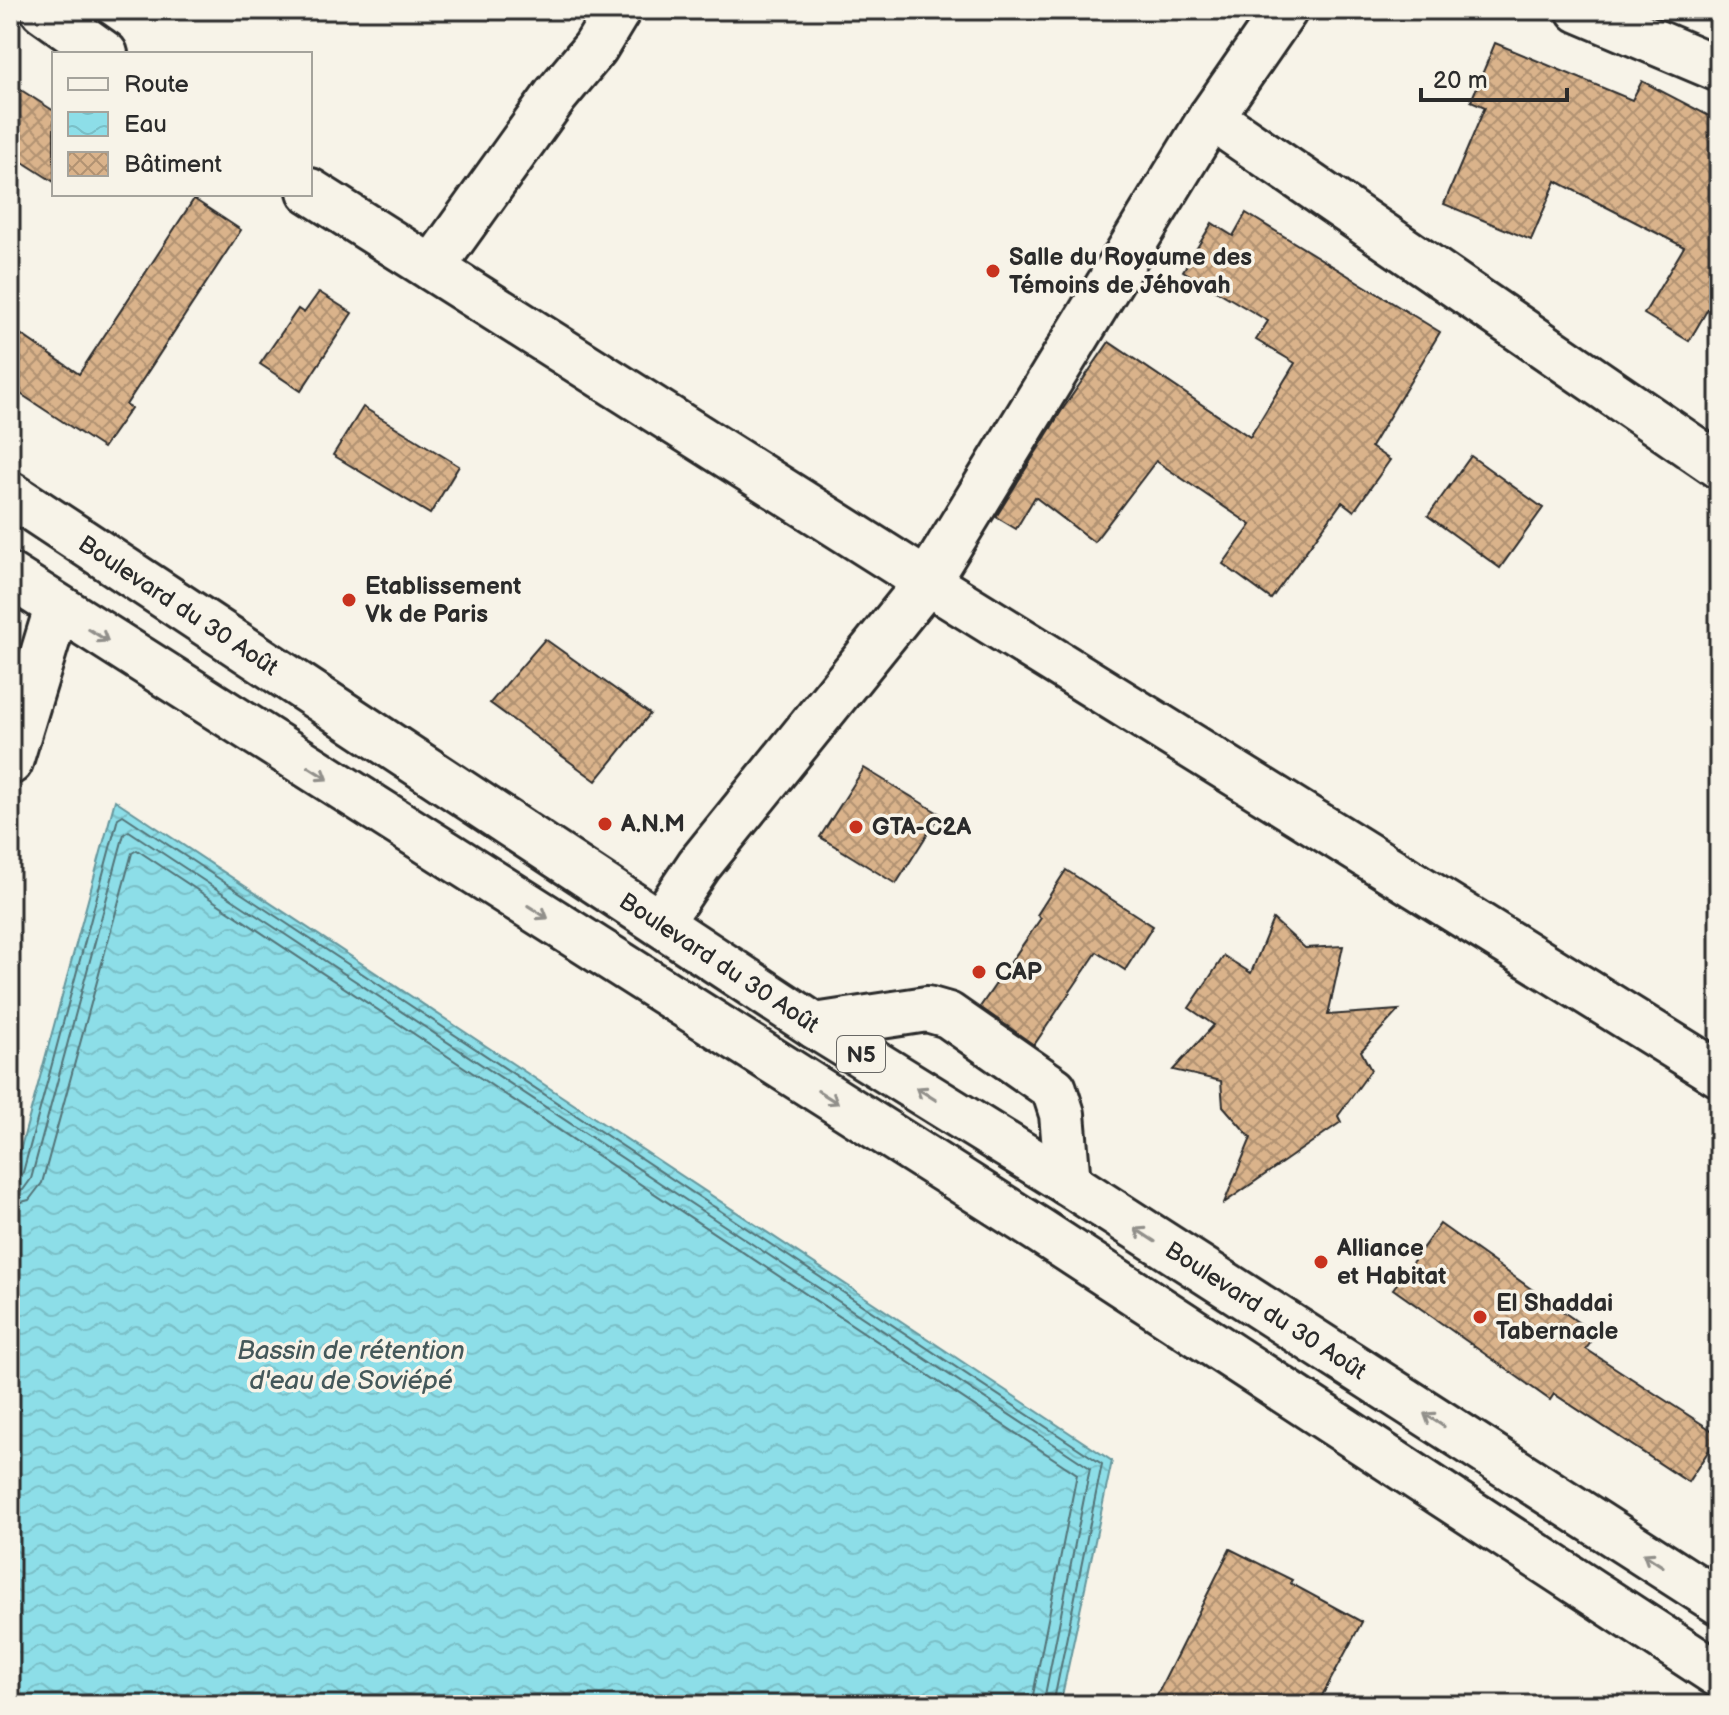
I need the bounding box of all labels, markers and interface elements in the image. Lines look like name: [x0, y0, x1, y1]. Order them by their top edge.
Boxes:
legend: [52, 52, 312, 196]
scale bar: [1421, 52, 1567, 102]
text: 20 m: [1433, 66, 1488, 95]
text: Route: [124, 70, 189, 99]
text: Eau: [124, 110, 167, 139]
text: Bâtiment: [124, 150, 223, 179]
place label: Salle du Royaume des Témoins de Jéhovah: [1009, 243, 1252, 300]
marker: Salle du Royaume des Témoins de Jéhovah: [984, 262, 1002, 280]
street label: Boulevard du 30 Août: [73, 529, 284, 683]
place label: Etablissement Vk de Paris: [365, 572, 521, 629]
marker: Etablissement Vk de Paris: [340, 591, 358, 609]
one-way arrow: [86, 627, 109, 643]
one-way arrow: [306, 766, 329, 782]
place label: A.N.M: [620, 810, 685, 839]
place label: GTA-C2A: [872, 813, 972, 842]
marker: A.N.M: [596, 815, 614, 833]
marker: GTA-C2A: [847, 818, 865, 836]
street label: Boulevard du 30 Août: [614, 887, 825, 1040]
one-way arrow: [526, 905, 549, 921]
place label: CAP: [995, 958, 1042, 987]
marker: CAP: [970, 963, 988, 981]
road number: N5: [837, 1036, 885, 1072]
one-way arrow: [915, 1086, 938, 1102]
one-way arrow: [816, 1090, 839, 1106]
one-way arrow: [1134, 1226, 1156, 1243]
place label: Alliance et Habitat: [1336, 1234, 1446, 1291]
street label: Boulevard du 30 Août: [1160, 1235, 1372, 1386]
marker: Alliance et Habitat: [1312, 1253, 1330, 1271]
place label: El Shaddai Tabernacle: [1496, 1289, 1619, 1346]
marker: El Shaddai Tabernacle: [1471, 1308, 1489, 1326]
water label: Bassin de rétention d'eau de Soviépé: [237, 1336, 465, 1397]
one-way arrow: [1423, 1412, 1446, 1428]
one-way arrow: [1643, 1552, 1665, 1569]

